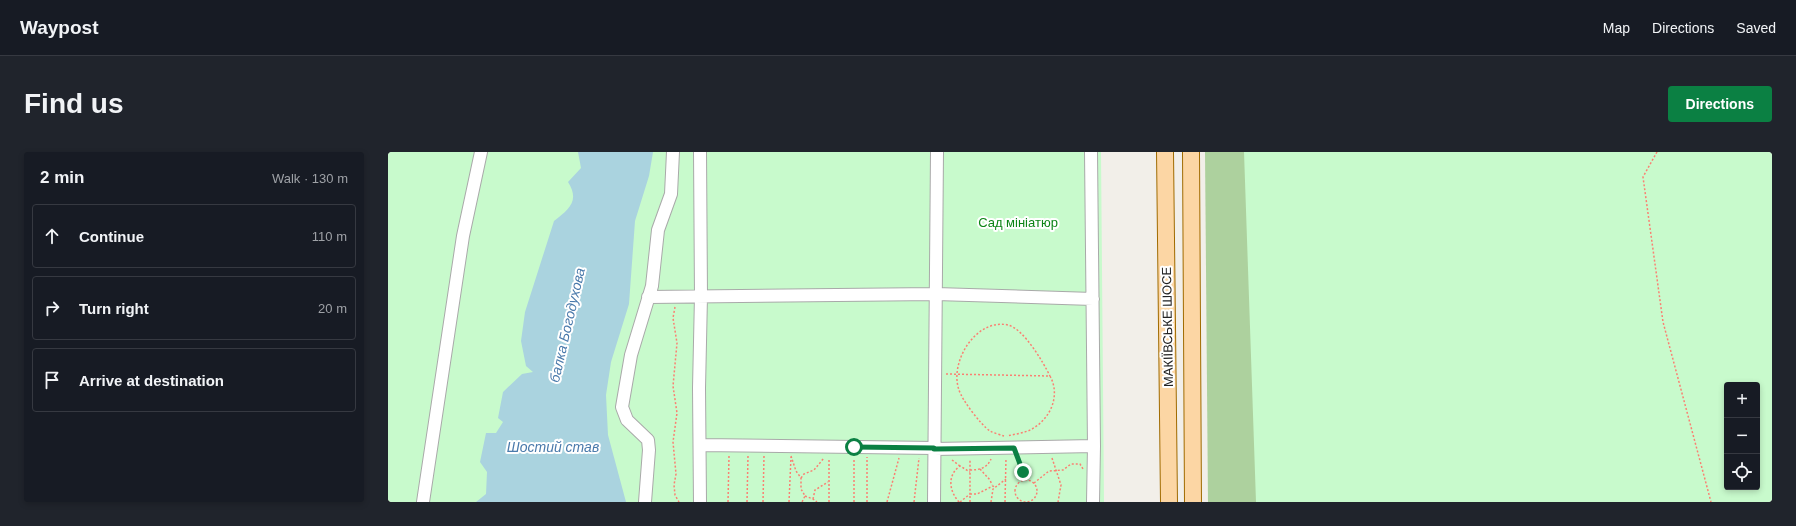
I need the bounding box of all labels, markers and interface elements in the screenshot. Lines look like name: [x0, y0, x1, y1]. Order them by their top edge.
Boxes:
text: Waypost: [20, 17, 98, 38]
text: Map: [1603, 20, 1630, 36]
text: Directions: [1652, 20, 1714, 36]
text: Saved: [1736, 20, 1776, 36]
button: Directions: [1668, 86, 1772, 122]
text: Find us: [24, 88, 124, 119]
text: 2 min: [40, 168, 84, 187]
text: Walk · 130 m: [272, 171, 348, 186]
park label: Сад мініатюр: [978, 215, 1058, 230]
icon: ahead: [41, 225, 63, 247]
text: Continue: [79, 228, 144, 245]
text: 110 m: [312, 229, 347, 244]
water label: балка Богодухова: [546, 266, 588, 384]
street label: МАКІЇВСЬКЕ ШОСЕ: [1159, 266, 1176, 387]
icon: right: [41, 297, 63, 319]
text: Turn right: [79, 300, 149, 317]
text: 20 m: [318, 301, 347, 316]
icon: arrive: [41, 369, 63, 391]
text: Arrive at destination: [79, 372, 224, 389]
map controls: [1724, 382, 1760, 490]
button: +: [1724, 382, 1760, 418]
button: −: [1724, 418, 1760, 454]
route start: [845, 438, 863, 456]
water label: Шостий став: [507, 439, 599, 455]
button: locate: [1724, 454, 1760, 490]
route end: [1014, 463, 1032, 481]

